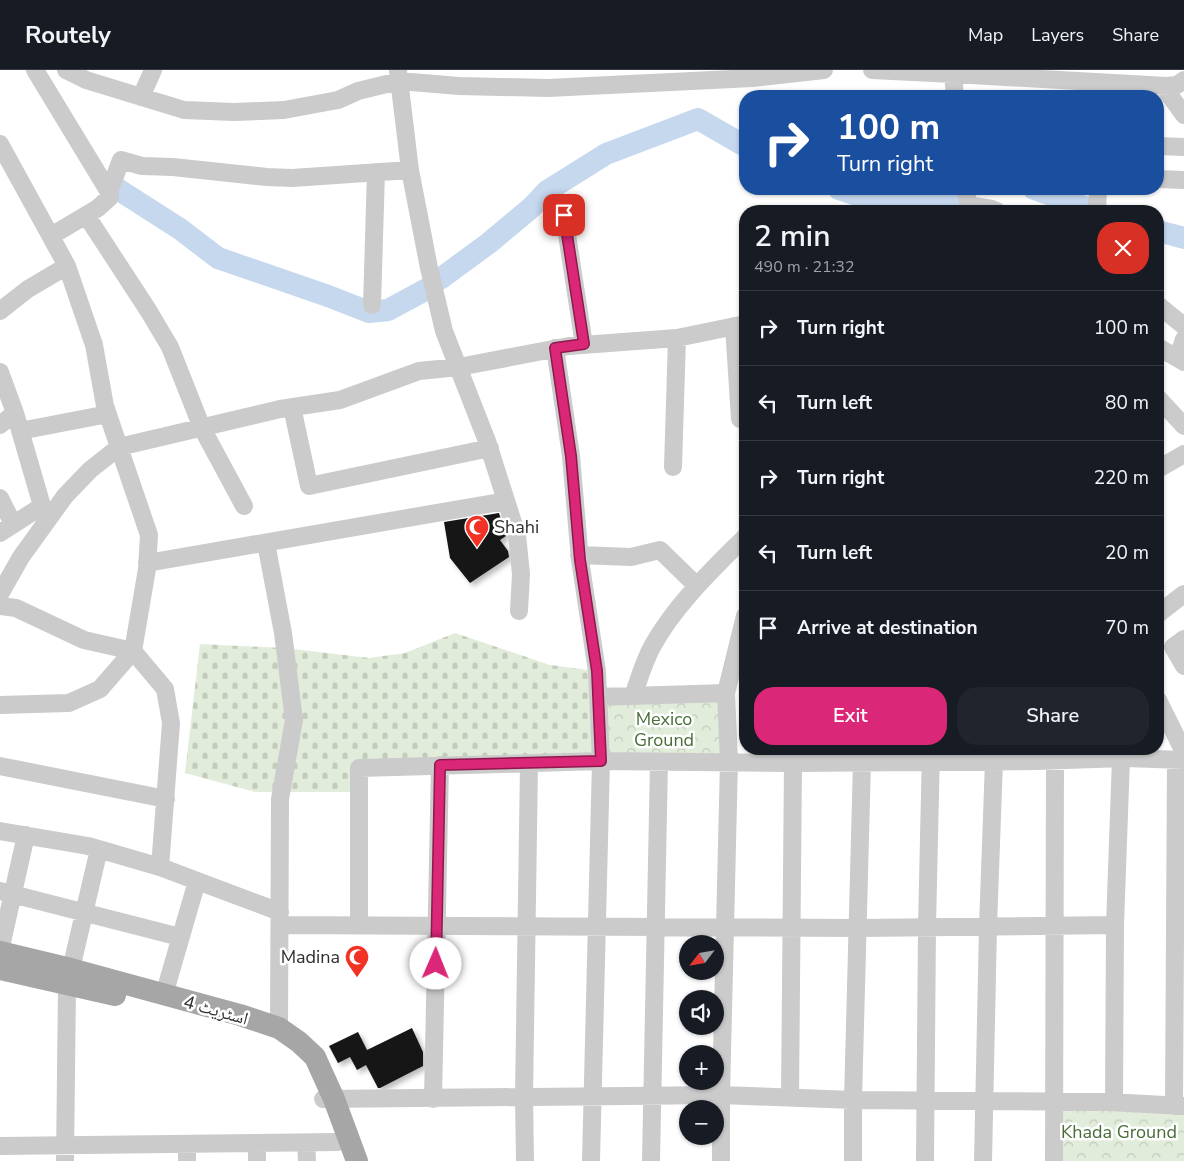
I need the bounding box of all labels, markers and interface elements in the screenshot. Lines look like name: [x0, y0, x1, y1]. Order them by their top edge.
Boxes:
text: Routely: [25, 19, 111, 51]
text: Map: [968, 23, 1003, 47]
text: Layers: [1031, 23, 1084, 47]
text: Share: [1112, 23, 1159, 47]
text: 100 m: [837, 104, 940, 151]
icon: right: [754, 110, 819, 175]
text: Turn right: [837, 149, 933, 179]
pin: [543, 194, 585, 236]
icon: arrive: [550, 201, 578, 229]
text: 2 min: [754, 216, 830, 257]
button: close: [1097, 222, 1149, 274]
text: 490 m · 21:32: [754, 256, 855, 278]
icon: right: [754, 314, 782, 342]
text: Turn right: [797, 315, 884, 341]
text: 100 m: [1094, 315, 1149, 341]
icon: left: [754, 389, 782, 417]
text: Turn left: [797, 390, 872, 416]
text: 80 m: [1105, 390, 1149, 416]
icon: right: [754, 464, 782, 492]
text: Turn right: [797, 465, 884, 491]
text: 220 m: [1094, 465, 1149, 491]
mosque icon: Shahi: [464, 514, 490, 548]
place label: Shahi: [494, 515, 539, 539]
icon: left: [754, 539, 782, 567]
text: Turn left: [797, 540, 872, 566]
text: 20 m: [1105, 540, 1149, 566]
icon: arrive: [754, 614, 782, 642]
text: Arrive at destination: [797, 615, 978, 641]
text: 70 m: [1105, 615, 1149, 641]
button: Exit: [754, 687, 947, 745]
button: Share: [957, 687, 1149, 745]
park label: Mexico Ground: [634, 707, 694, 752]
north arrow: [679, 935, 724, 980]
map controls: [679, 935, 724, 1145]
position arrow: [409, 937, 461, 989]
mosque icon: Madina: [344, 944, 370, 978]
place label: Madina: [281, 945, 340, 969]
street label: اسٹریٹ 4: [181, 989, 251, 1031]
button: sound: [679, 990, 724, 1035]
button: +: [679, 1045, 724, 1090]
button: −: [679, 1100, 724, 1145]
park label: Khada Ground: [1061, 1120, 1177, 1144]

